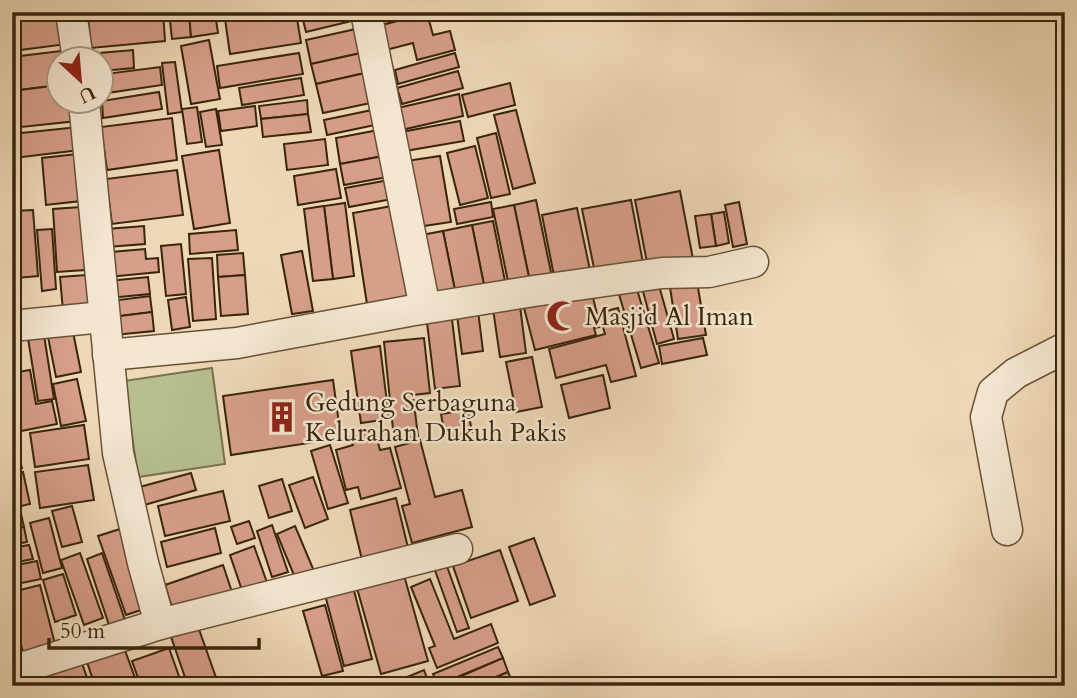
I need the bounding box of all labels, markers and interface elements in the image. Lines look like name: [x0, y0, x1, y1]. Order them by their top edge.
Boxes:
north arrow: [46, 46, 116, 116]
text: U: [74, 79, 100, 110]
mosque icon: Masjid Al Iman: [545, 299, 579, 333]
place label: Masjid Al Iman: [585, 299, 754, 334]
place label: Gedung Serbaguna Kelurahan Dukuh Pakis: [305, 385, 566, 450]
building icon: Gedung Serbaguna Kelurahan Dukuh Pakis: [265, 400, 299, 434]
scale bar: [49, 607, 259, 651]
text: 50 m: [60, 617, 105, 646]

